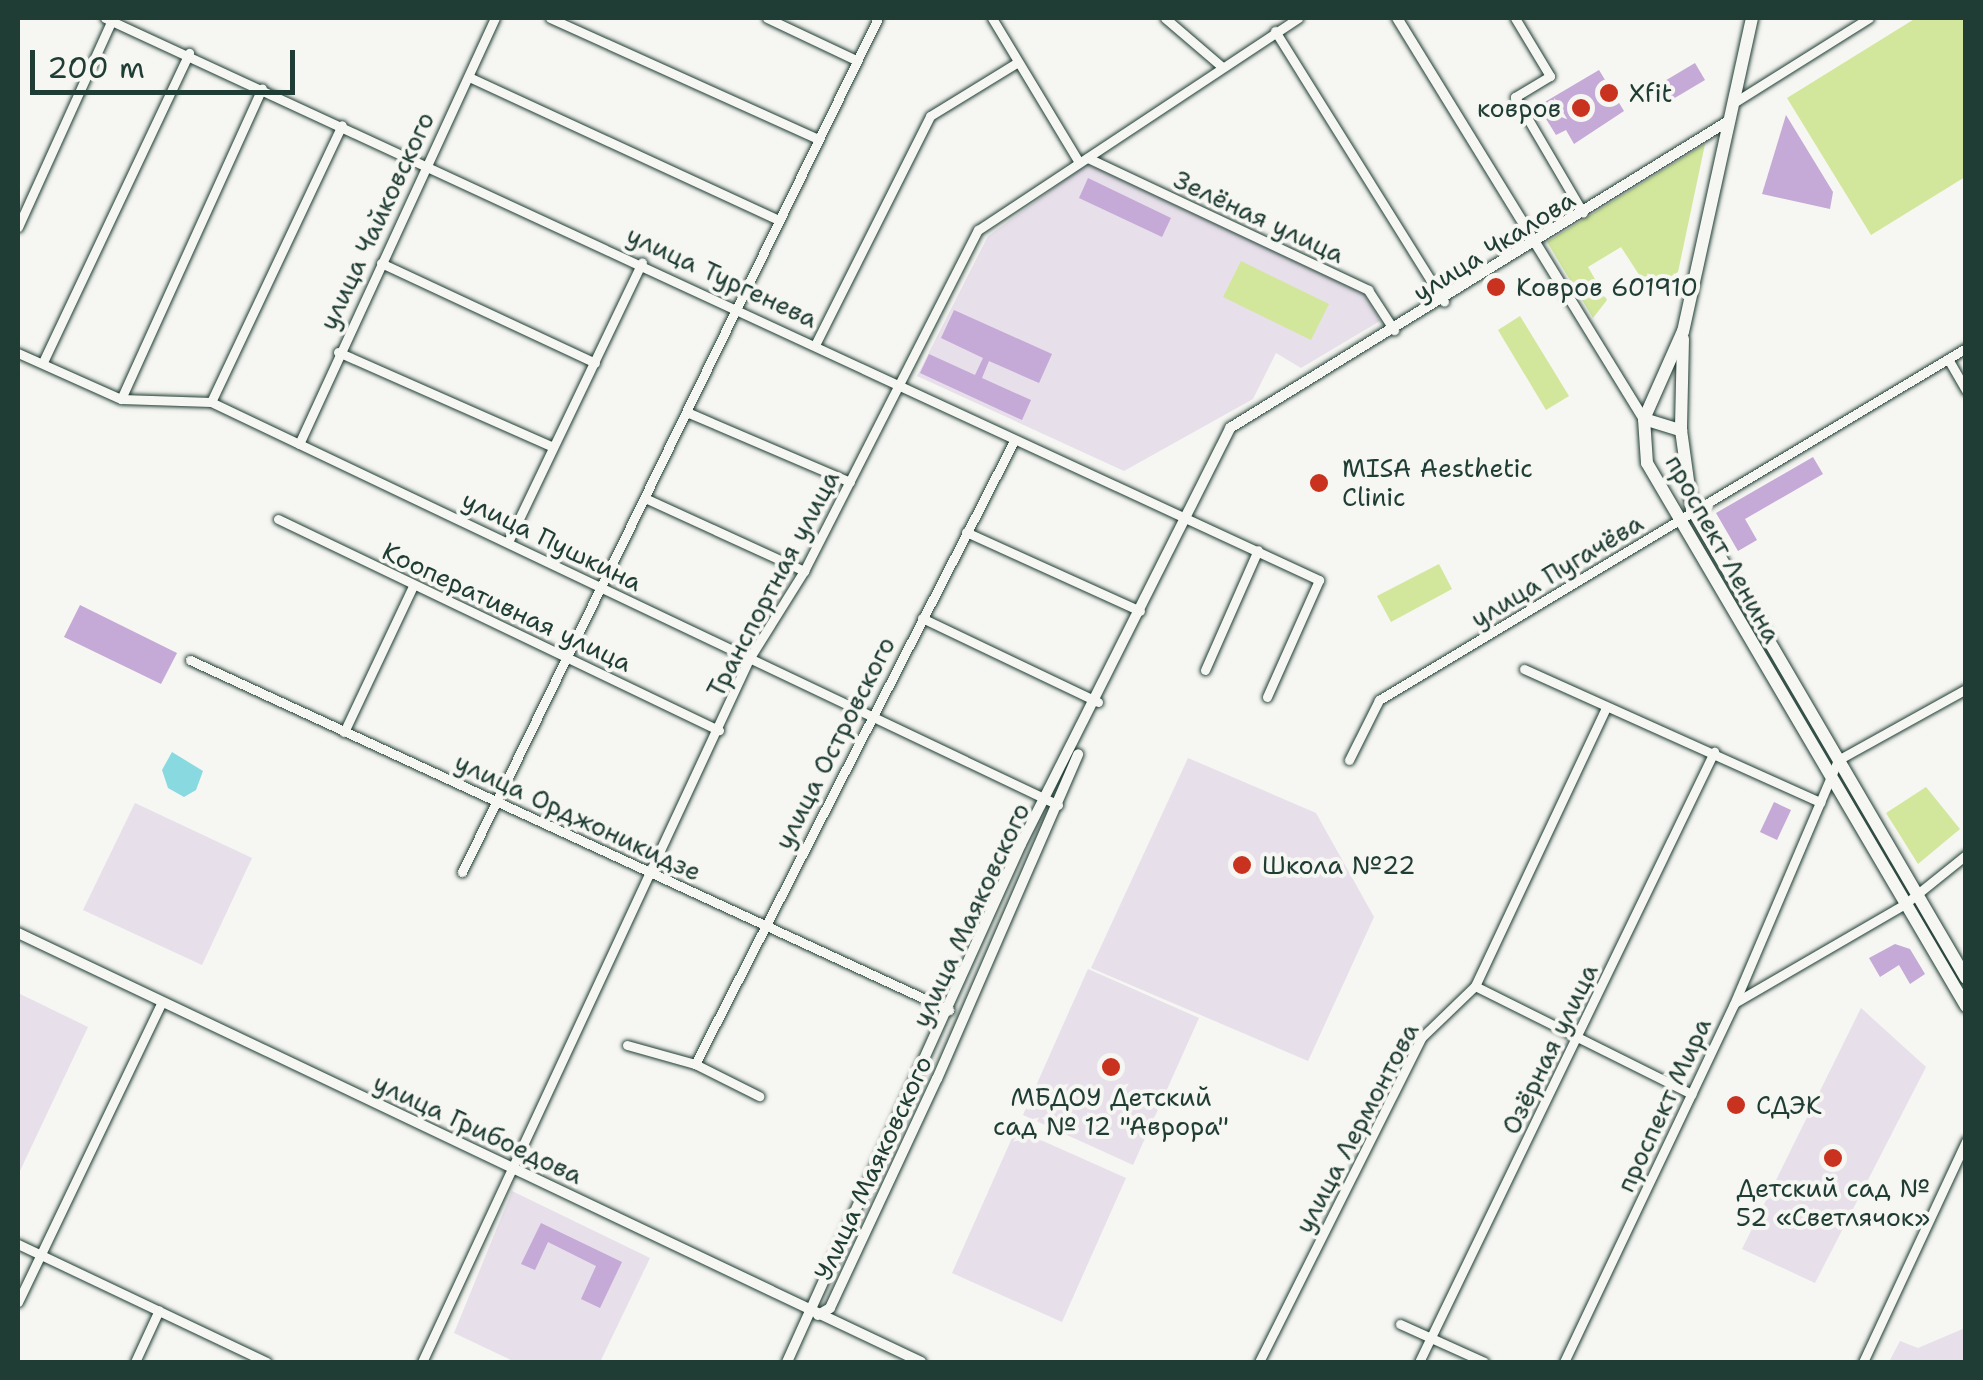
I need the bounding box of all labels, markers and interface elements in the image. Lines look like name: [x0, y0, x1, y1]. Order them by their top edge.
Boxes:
scale bar: [35, 30, 300, 92]
text: 200 m: [47, 47, 145, 88]
place label: Xfit: [1629, 78, 1672, 108]
marker: Xfit: [1598, 82, 1620, 104]
place label: ковров: [1477, 93, 1561, 123]
marker: ковров: [1570, 97, 1592, 119]
street label: улица Чайковского: [313, 107, 441, 335]
street label: Зелёная улица: [1169, 164, 1349, 270]
street label: улица Чкалова: [1407, 184, 1581, 308]
street label: улица Тургенева: [622, 220, 822, 334]
place label: Ковров 601910: [1516, 272, 1698, 302]
marker: Ковров 601910: [1485, 276, 1507, 298]
street label: проспект Ленина: [1659, 450, 1787, 648]
place label: MISA Aesthetic Clinic: [1342, 454, 1533, 513]
street label: Транспортная улица: [700, 465, 846, 703]
marker: MISA Aesthetic Clinic: [1306, 470, 1332, 496]
street label: улица Пушкина: [457, 485, 647, 597]
street label: улица Пугачёва: [1466, 508, 1648, 634]
street label: Кооперативная улица: [377, 536, 637, 678]
street label: улица Островского: [768, 632, 902, 854]
street label: улица Орджоникидзе: [450, 747, 706, 887]
street label: улица Маяковского: [906, 798, 1036, 1032]
place label: Школа №22: [1262, 850, 1415, 880]
marker: Школа №22: [1231, 854, 1253, 876]
street label: Озёрная улица: [1496, 959, 1604, 1139]
street label: проспект Мира: [1611, 1013, 1717, 1197]
street label: улица Лермонтова: [1289, 1018, 1425, 1238]
street label: Улица Маяковского: [808, 1051, 938, 1285]
marker: МБДОУ Детский сад № 12 "Аврора": [1100, 1056, 1122, 1078]
street label: улица Грибоедова: [369, 1067, 587, 1191]
place label: МБДОУ Детский сад № 12 "Аврора": [993, 1083, 1229, 1142]
place label: СДЭК: [1756, 1090, 1822, 1120]
marker: СДЭК: [1725, 1094, 1747, 1116]
marker: Детский сад № 52 «Светлячок»: [1822, 1147, 1844, 1169]
place label: Детский сад № 52 «Светлячок»: [1736, 1174, 1930, 1233]

